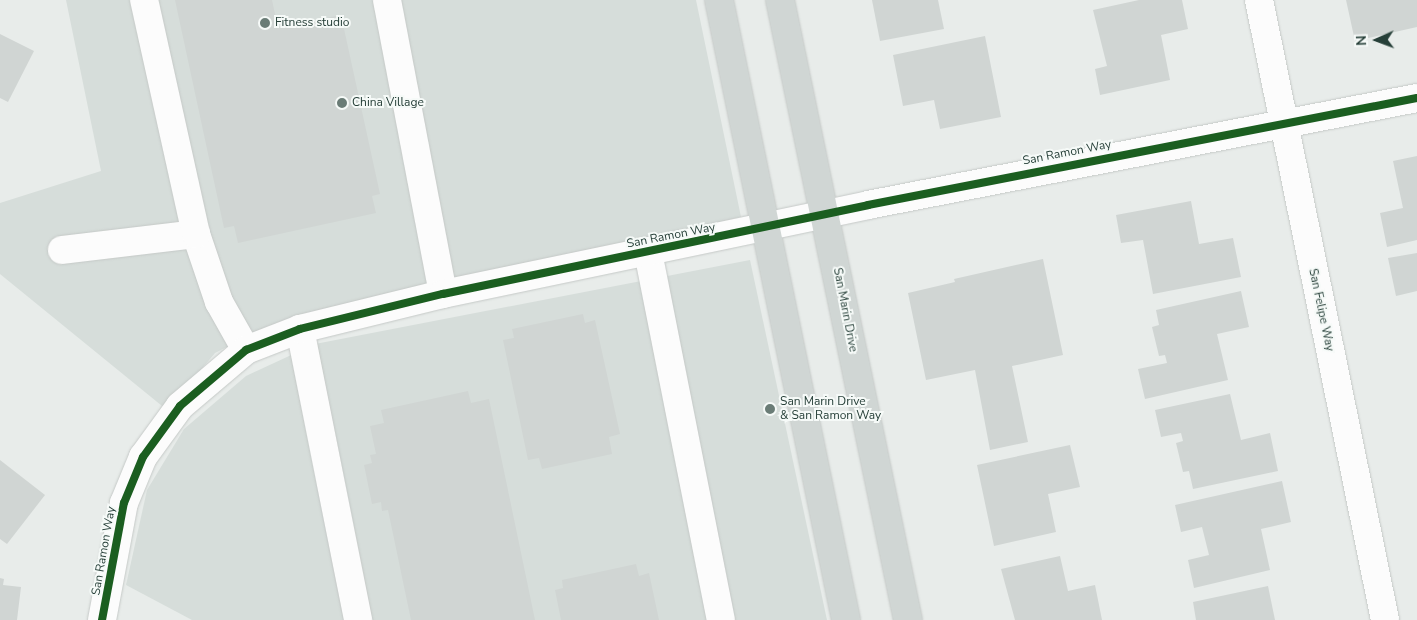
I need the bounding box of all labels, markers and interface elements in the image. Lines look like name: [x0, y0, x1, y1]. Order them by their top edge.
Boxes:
north arrow: [1352, 15, 1402, 65]
place label: Fitness studio: [275, 16, 349, 30]
marker: Fitness studio: [259, 17, 271, 29]
text: N: [1352, 35, 1371, 46]
place label: China Village: [352, 96, 424, 110]
marker: China Village: [336, 97, 348, 109]
street label: San Ramon Way: [1022, 137, 1112, 169]
street label: San Ramon Way: [626, 220, 716, 252]
street label: San Marin Drive: [830, 267, 860, 353]
street label: San Felipe Way: [1305, 267, 1337, 353]
place label: San Marin Drive & San Ramon Way: [780, 395, 881, 423]
marker: San Marin Drive & San Ramon Way: [764, 403, 776, 415]
street label: San Ramon Way: [89, 506, 119, 596]

